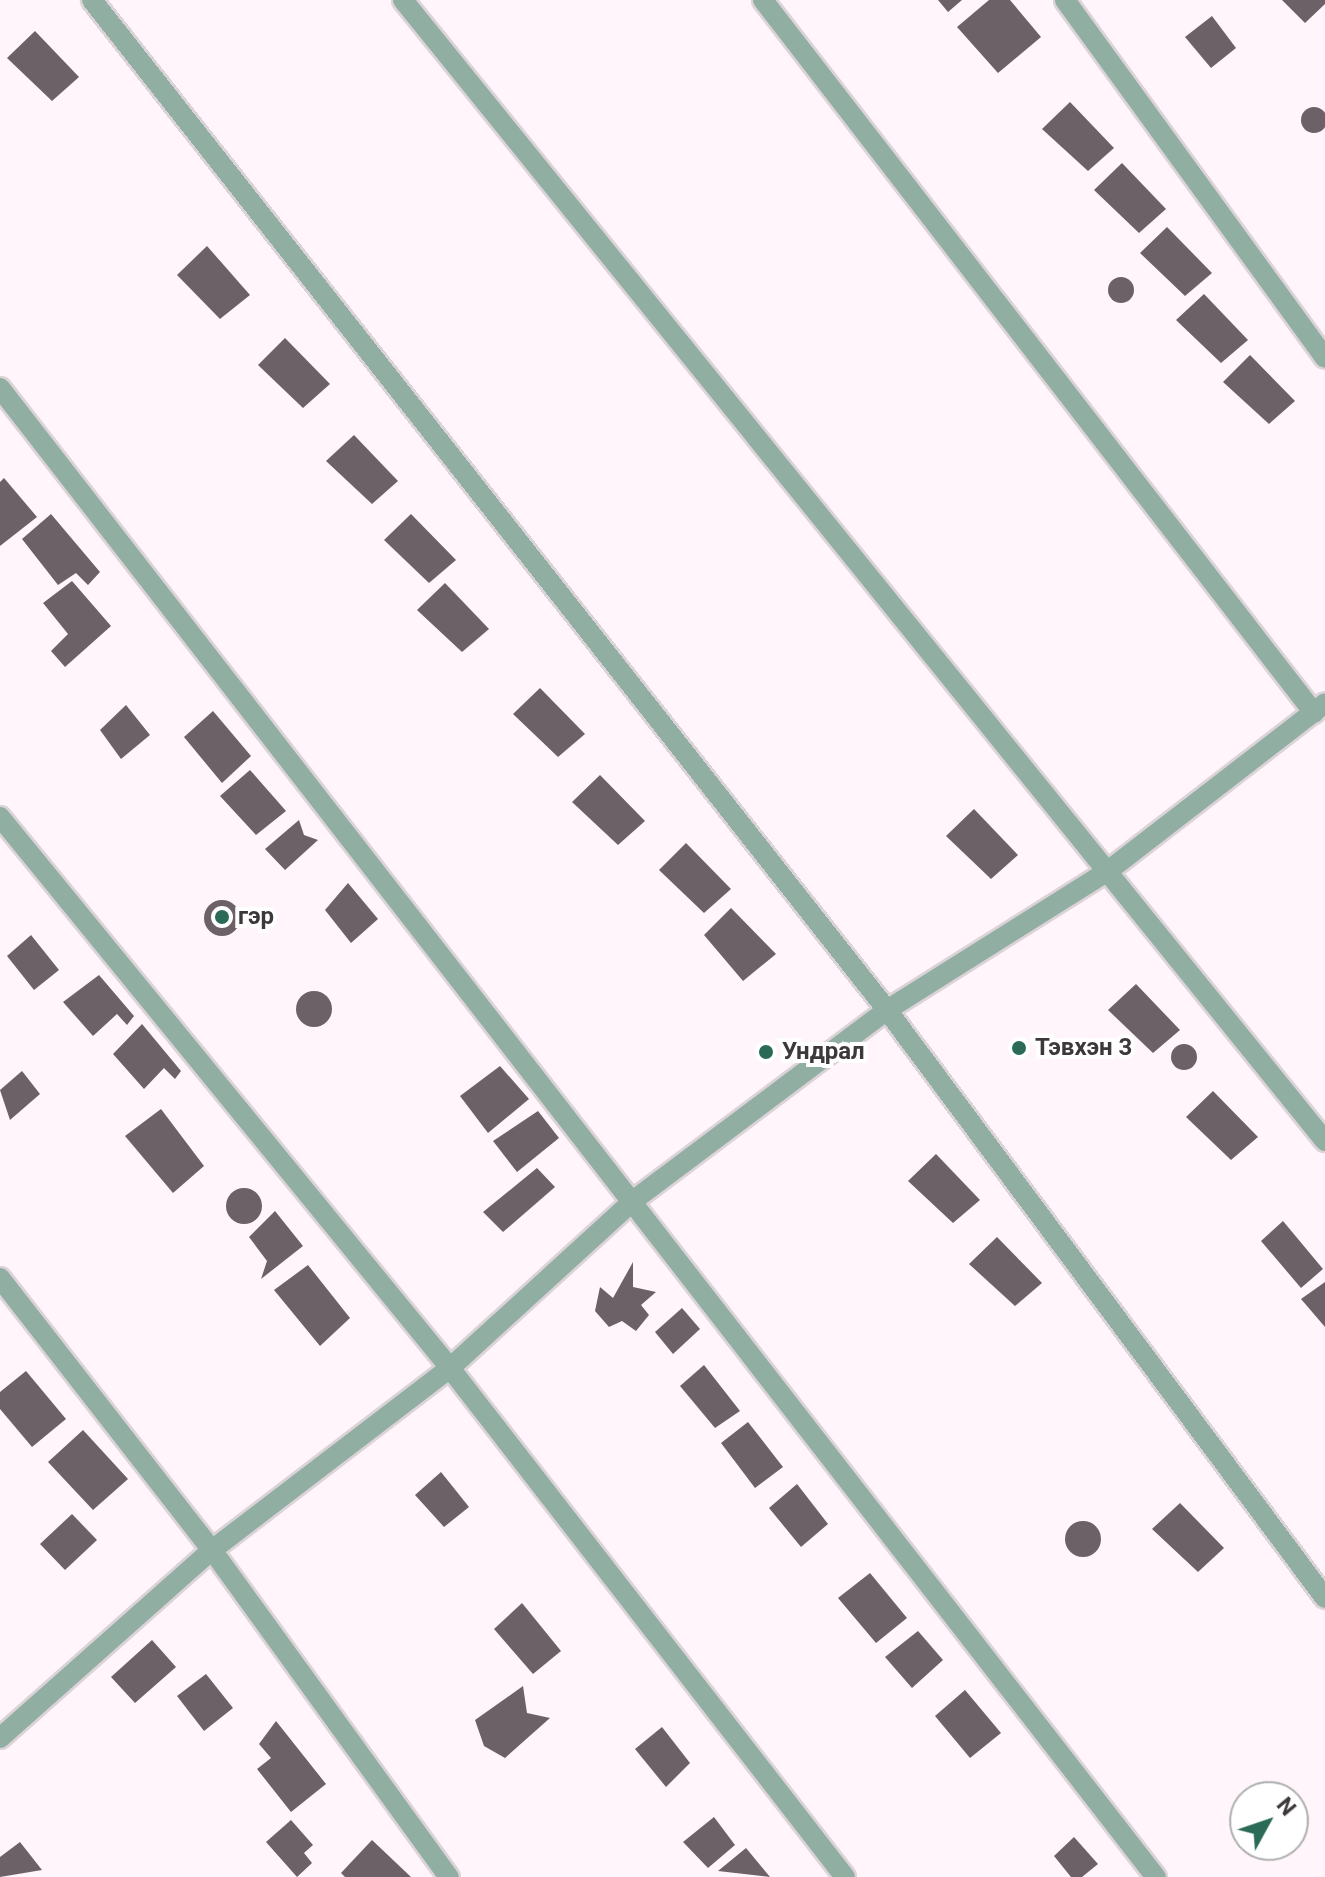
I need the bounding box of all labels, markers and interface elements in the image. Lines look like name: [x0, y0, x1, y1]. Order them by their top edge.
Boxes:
place label: гэр: [238, 903, 274, 931]
marker: гэр: [213, 908, 231, 926]
place label: Тэвхэн 3: [1035, 1034, 1132, 1062]
place label: Ундрал: [782, 1038, 865, 1066]
marker: Тэвхэн 3: [1010, 1039, 1028, 1057]
marker: Ундрал: [757, 1043, 775, 1061]
north arrow: [1229, 1781, 1309, 1861]
text: N: [1272, 1793, 1301, 1821]

